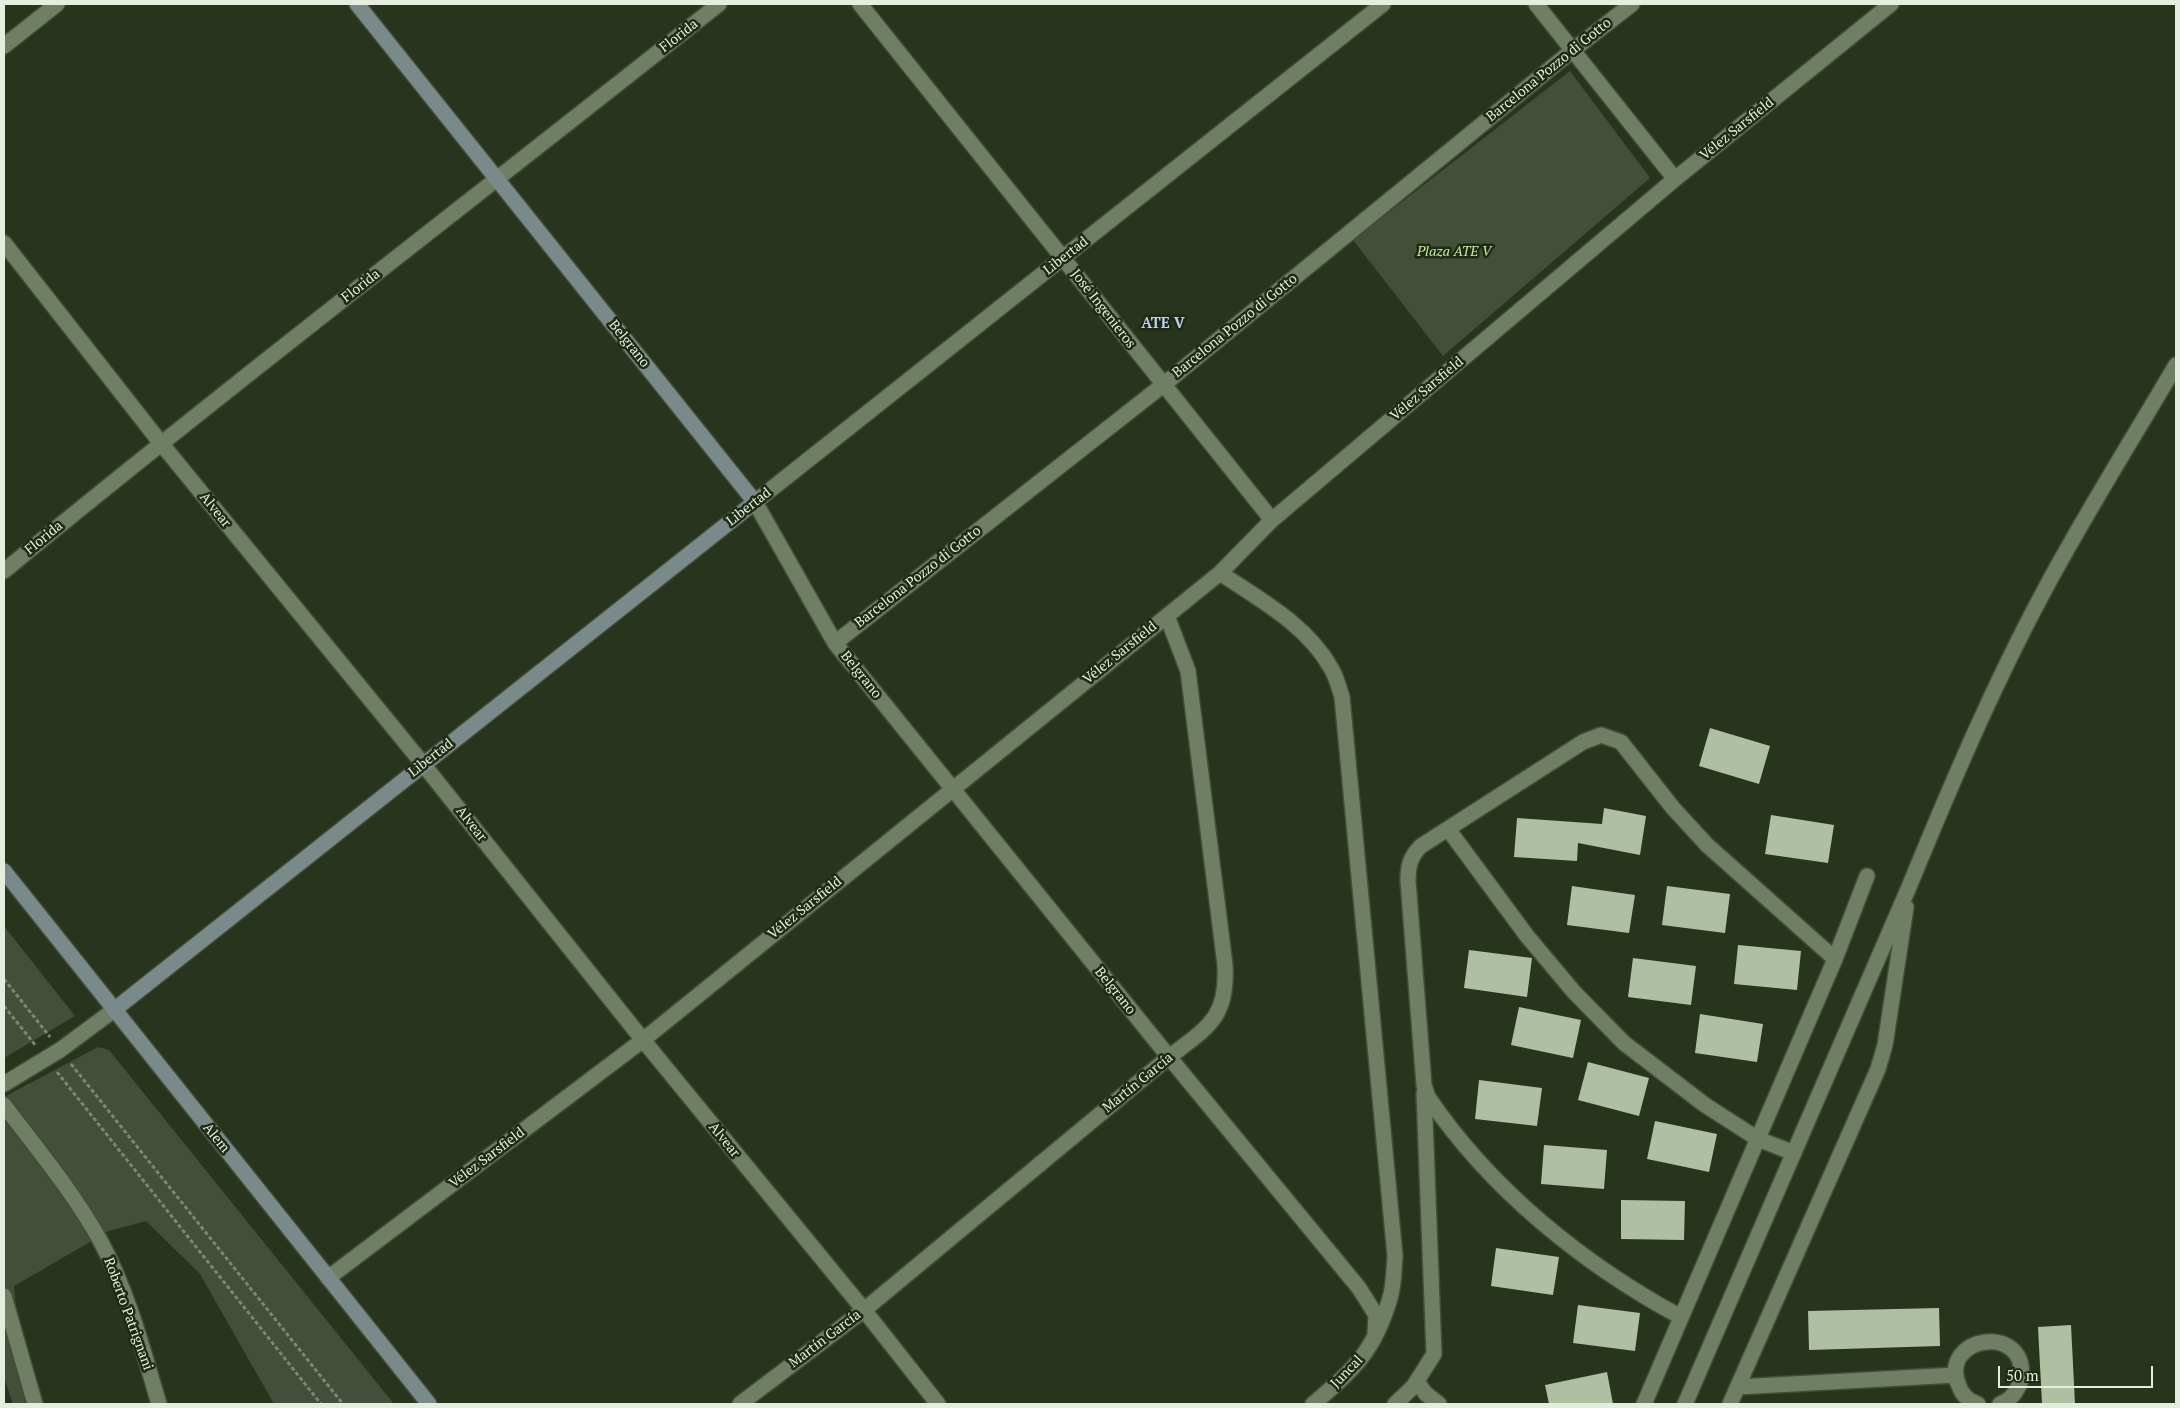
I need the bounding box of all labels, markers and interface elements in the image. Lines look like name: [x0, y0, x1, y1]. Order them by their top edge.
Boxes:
street label: Barcelona Pozzo di Gotto: [1483, 14, 1615, 126]
street label: Florida: [656, 16, 702, 56]
street label: Vélez Sarsfield: [1697, 94, 1777, 164]
street label: Libertad: [1040, 233, 1092, 279]
park label: Plaza ATE V: [1417, 244, 1491, 260]
street label: Florida: [338, 266, 384, 306]
street label: José Ingenieros: [1067, 266, 1139, 352]
street label: Barcelona Pozzo di Gotto: [1169, 270, 1301, 382]
district label: ATE V: [1141, 315, 1185, 333]
street label: Belgrano: [605, 317, 653, 371]
street label: Vélez Sarsfield: [1387, 354, 1467, 424]
street label: Libertad: [723, 484, 775, 530]
street label: Alvear: [196, 489, 234, 531]
street label: Florida: [22, 518, 66, 558]
street label: Barcelona Pozzo di Gotto: [852, 522, 984, 632]
street label: Vélez Sarsfield: [1080, 618, 1160, 688]
street label: Belgrano: [837, 648, 885, 702]
street label: Libertad: [405, 735, 457, 781]
street label: Alvear: [452, 803, 490, 845]
street label: Vélez Sarsfield: [765, 873, 845, 943]
street label: Belgrano: [1091, 964, 1139, 1018]
street label: Martín García: [1099, 1050, 1177, 1116]
street label: Alvear: [705, 1119, 743, 1161]
street label: Alem: [199, 1120, 233, 1156]
street label: Vélez Sarsfield: [446, 1124, 528, 1192]
street label: Roberto Patrignani: [100, 1256, 156, 1372]
street label: Martín García: [786, 1307, 864, 1371]
street label: Juncal: [1327, 1352, 1367, 1392]
scale bar: [2000, 1356, 2155, 1388]
text: 50 m: [2006, 1365, 2039, 1385]

